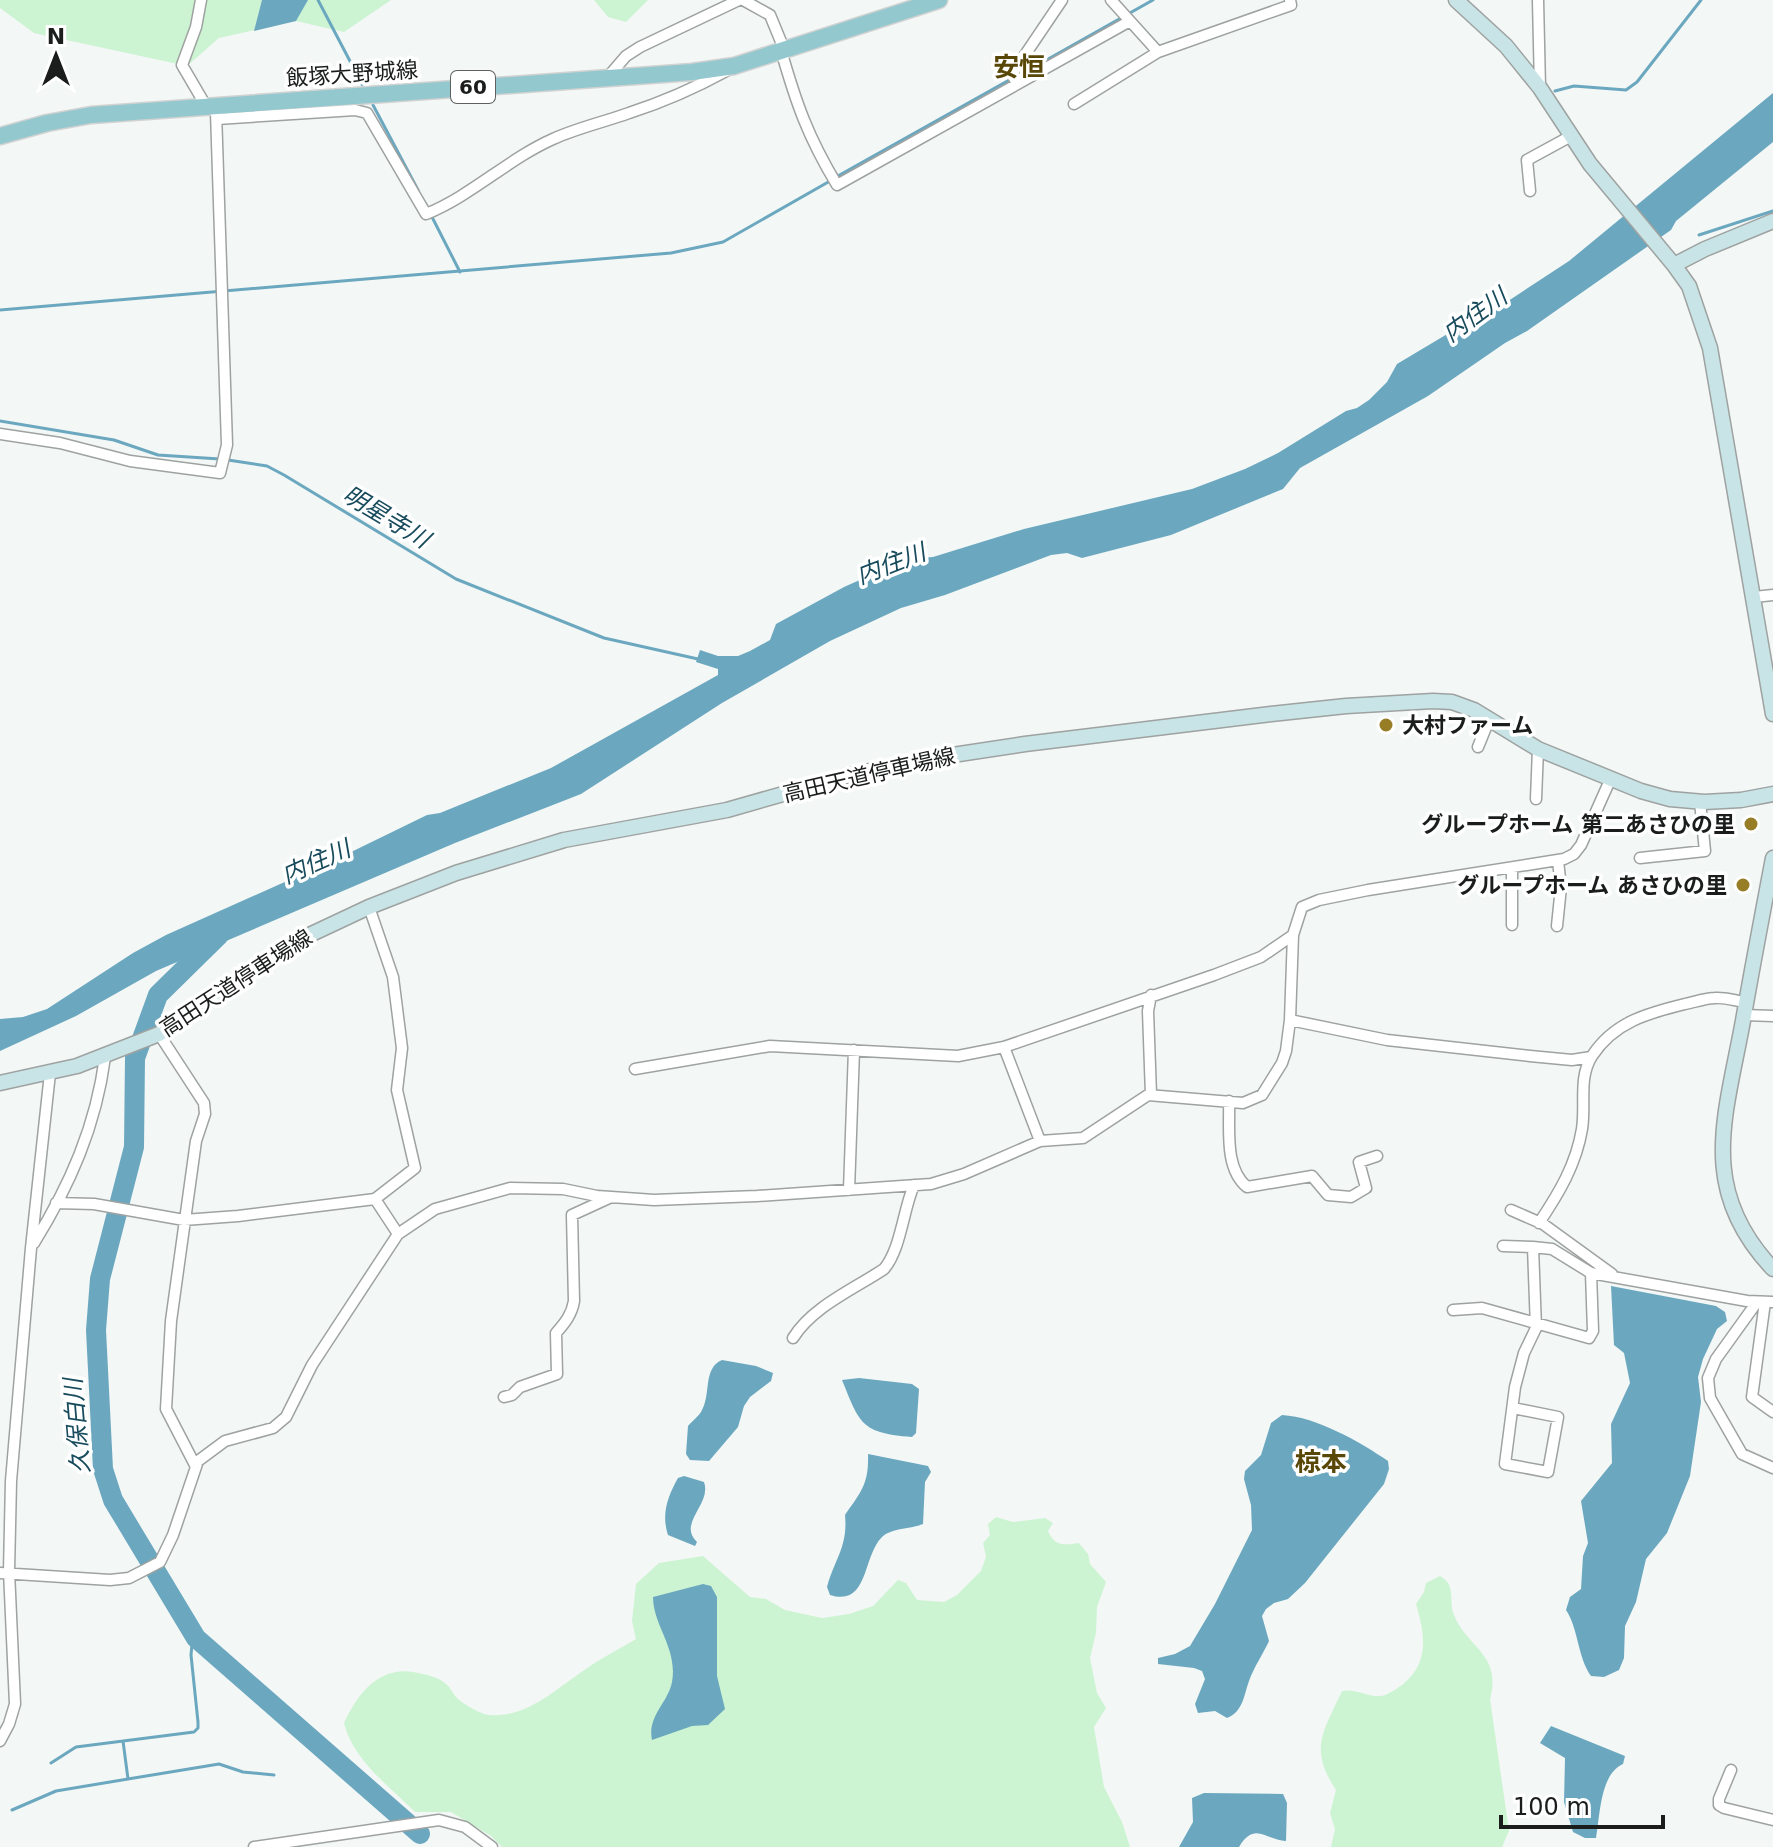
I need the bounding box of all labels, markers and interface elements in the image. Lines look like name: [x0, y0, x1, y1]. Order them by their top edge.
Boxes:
north arrow: [16, 16, 96, 96]
text: N: [47, 24, 65, 49]
district label: 安恒: [993, 52, 1045, 82]
street label: 飯塚大野城線: [285, 57, 419, 91]
road number: 60: [451, 71, 495, 103]
water label: 内住川: [1438, 281, 1515, 347]
water label: 明星寺川: [338, 480, 437, 555]
water label: 内住川: [852, 537, 932, 590]
place label: 大村ファーム: [1402, 713, 1533, 738]
marker: 大村ファーム: [1377, 716, 1395, 734]
street label: 高田天道停車場線: [780, 743, 958, 807]
place label: グループホーム 第二あさひの里: [1421, 812, 1735, 837]
marker: グループホーム 第二あさひの里: [1742, 815, 1760, 833]
water label: 内住川: [277, 833, 357, 889]
place label: グループホーム あさひの里: [1457, 873, 1727, 898]
marker: グループホーム あさひの里: [1734, 876, 1752, 894]
street label: 高田天道停車場線: [155, 925, 317, 1041]
water label: 久保白川: [59, 1374, 95, 1475]
district label: 椋本: [1295, 1447, 1347, 1477]
scale bar: [1501, 1779, 1663, 1829]
text: 100 m: [1513, 1793, 1590, 1821]

